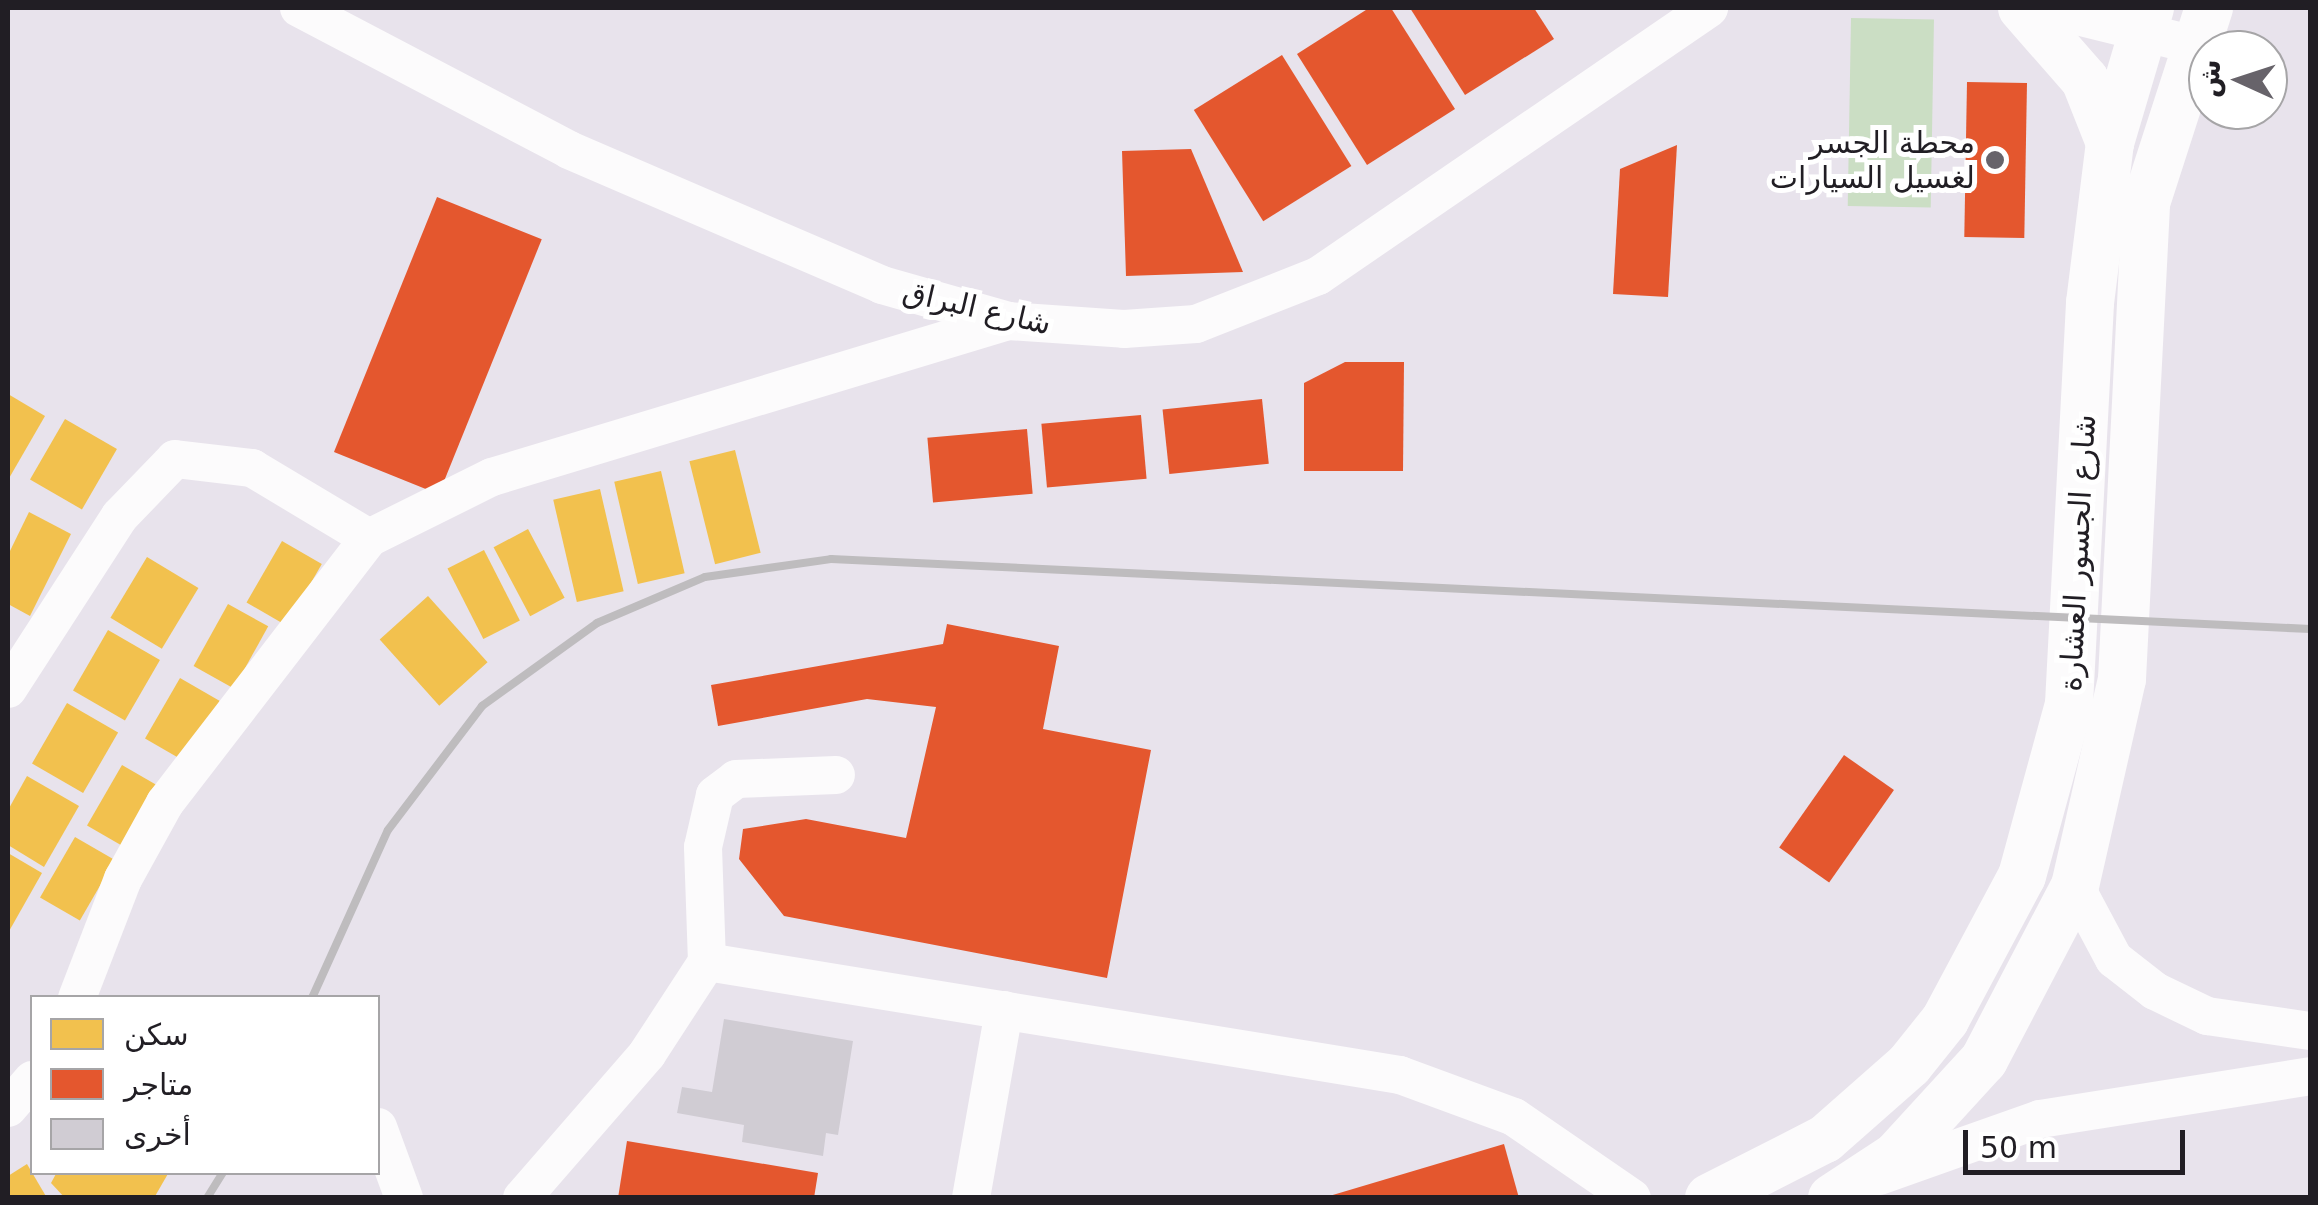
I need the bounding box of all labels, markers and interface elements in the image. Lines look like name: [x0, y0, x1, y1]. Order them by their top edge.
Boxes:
north arrow: [2188, 30, 2288, 130]
text: ش: [2192, 58, 2227, 99]
place label: محطة الجسر لغسيل السيارات: [1770, 125, 1975, 196]
marker: محطة الجسر لغسيل السيارات: [1984, 149, 2006, 171]
street label: شارع البراق: [899, 273, 1055, 343]
street label: شارع الجسور العشارة: [2053, 414, 2103, 692]
legend: [30, 995, 380, 1175]
text: سكن: [124, 1017, 189, 1052]
text: متاجر: [124, 1067, 193, 1102]
scale bar: [1968, 1110, 2190, 1172]
text: أخرى: [124, 1117, 191, 1152]
text: 50 m: [1980, 1130, 2057, 1165]

